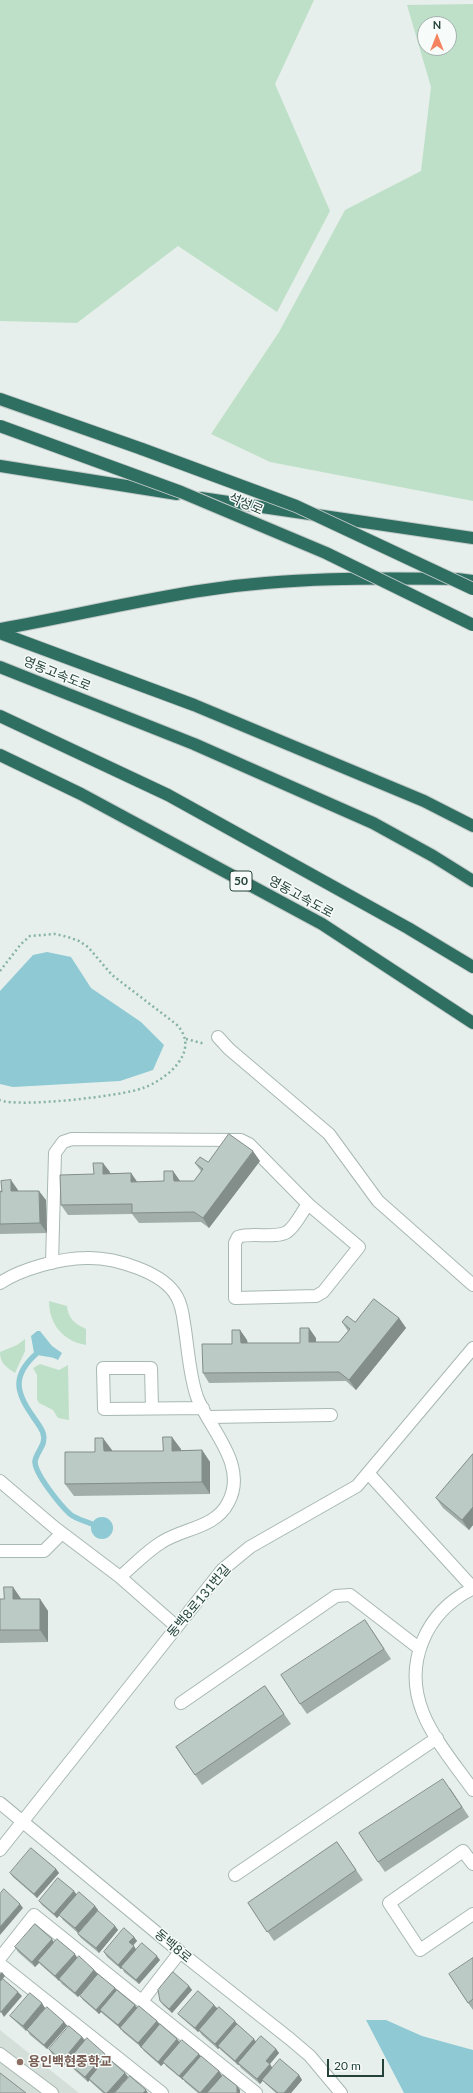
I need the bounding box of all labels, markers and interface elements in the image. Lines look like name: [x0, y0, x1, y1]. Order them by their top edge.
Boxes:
north arrow: [417, 16, 457, 56]
text: N: [433, 18, 441, 31]
street label: 석성로: [226, 490, 266, 518]
street label: 영동고속도로: [21, 653, 93, 695]
road number: 50: [230, 871, 252, 891]
street label: 영동고속도로: [266, 873, 336, 921]
street label: 동백8로131번길: [164, 1562, 234, 1640]
street label: 동백8로: [151, 1926, 195, 1966]
scale bar: [329, 2051, 386, 2077]
place label: 용인백현중학교: [28, 2054, 112, 2070]
marker: 용인백현중학교: [15, 2057, 25, 2067]
text: 20 m: [334, 2058, 361, 2073]

